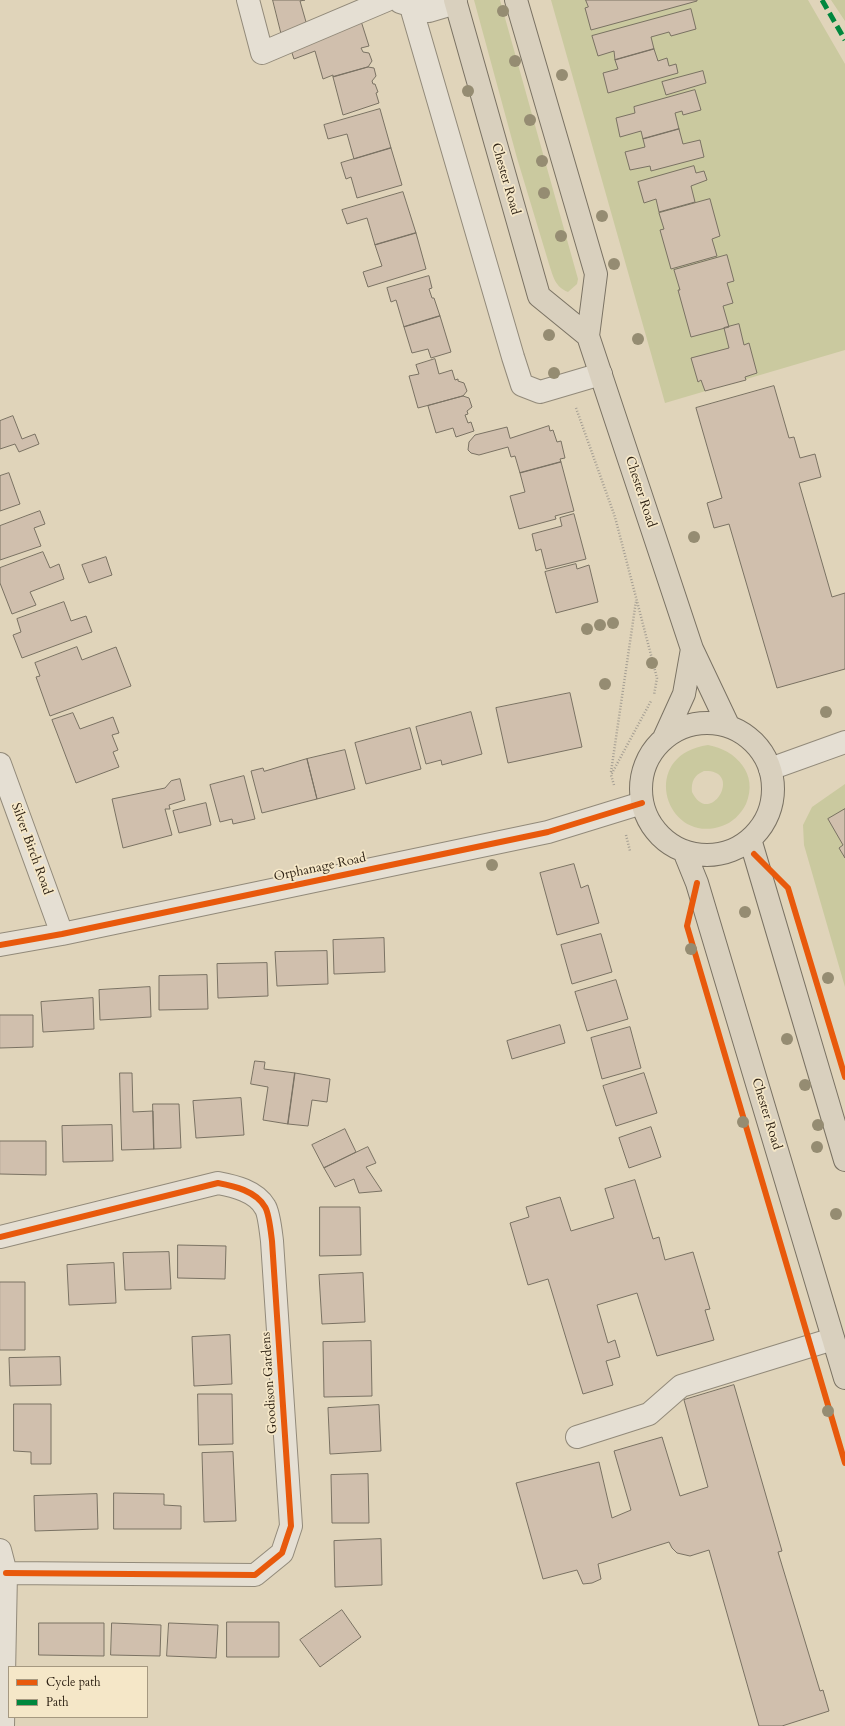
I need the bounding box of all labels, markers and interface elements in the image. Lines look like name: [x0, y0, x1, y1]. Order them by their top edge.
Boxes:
street label: Chester Road: [487, 141, 523, 217]
street label: Chester Road: [621, 454, 659, 530]
street label: Silver Birch Road: [7, 801, 55, 897]
street label: Orphanage Road: [272, 851, 368, 885]
street label: Chester Road: [748, 1076, 784, 1152]
street label: Goodison Gardens: [259, 1331, 281, 1435]
legend: [8, 1666, 148, 1718]
text: Cycle path: [46, 1674, 101, 1690]
text: Path: [46, 1694, 69, 1710]

